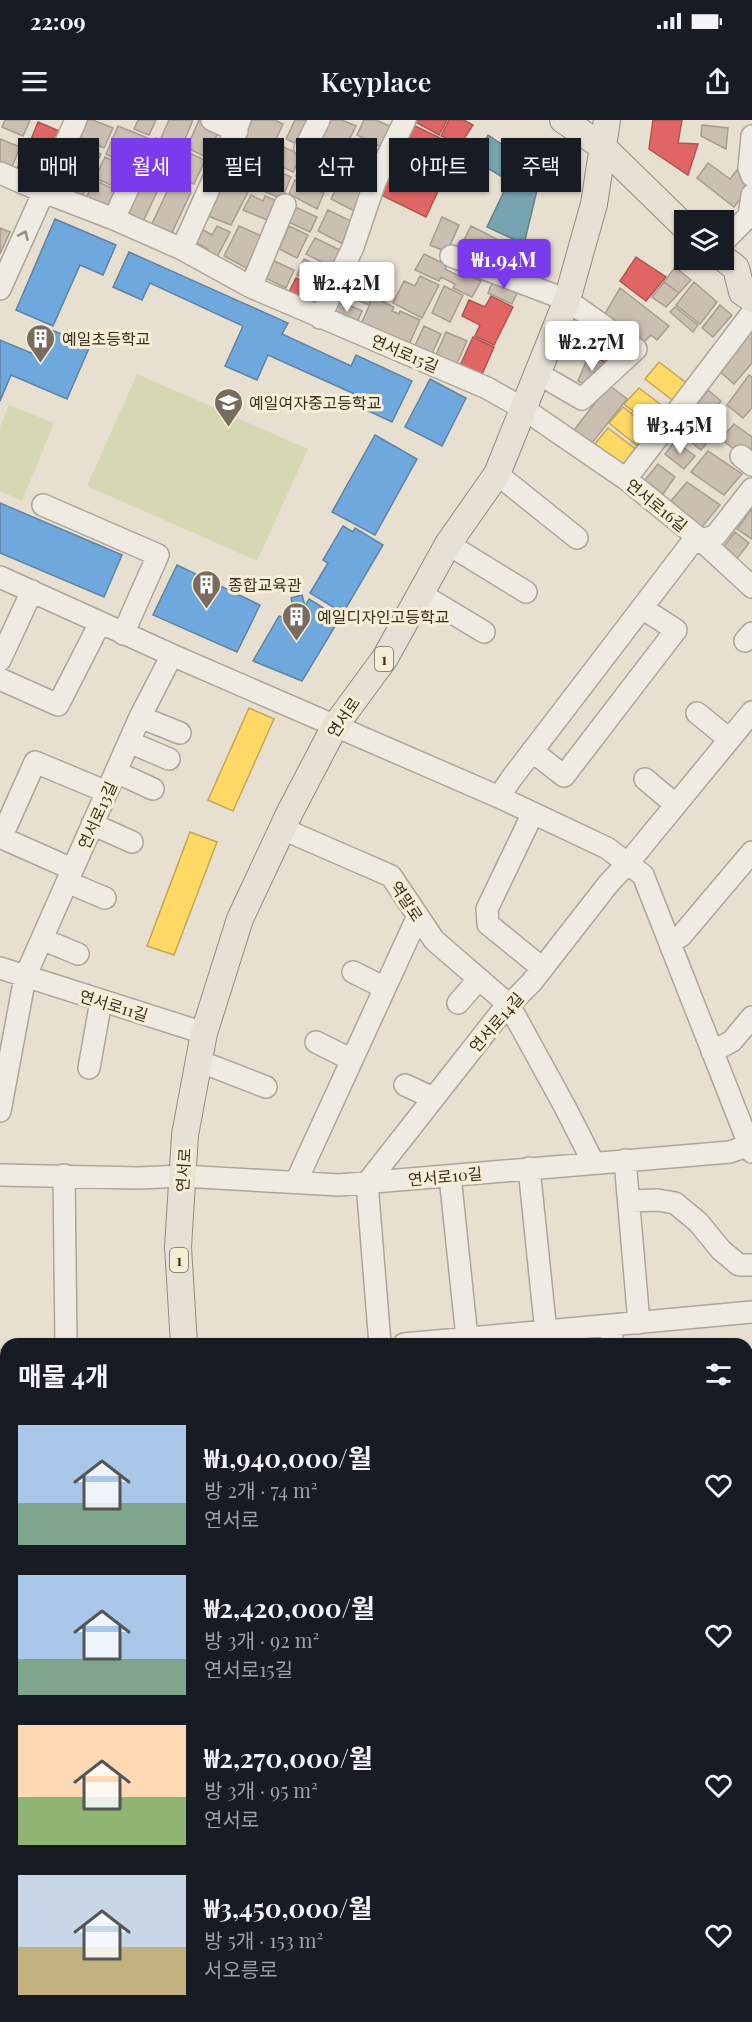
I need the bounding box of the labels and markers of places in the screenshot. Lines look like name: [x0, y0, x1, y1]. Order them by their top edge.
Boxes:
pin: ₩1.94M: [455, 239, 553, 290]
pin: ₩2.42M: [298, 262, 396, 313]
pin: ₩2.27M: [543, 321, 641, 372]
building icon: 예일초등학교: [25, 322, 57, 364]
place label: 예일초등학교: [62, 328, 150, 349]
school or university icon: 예일여자중고등학교: [212, 386, 244, 428]
place label: 예일여자중고등학교: [249, 392, 381, 413]
pin: ₩3.45M: [631, 404, 729, 455]
building icon: 종합교육관: [191, 568, 223, 610]
place label: 종합교육관: [228, 574, 302, 595]
building icon: 예일디자인고등학교: [280, 600, 312, 642]
place label: 예일디자인고등학교: [317, 606, 449, 627]

